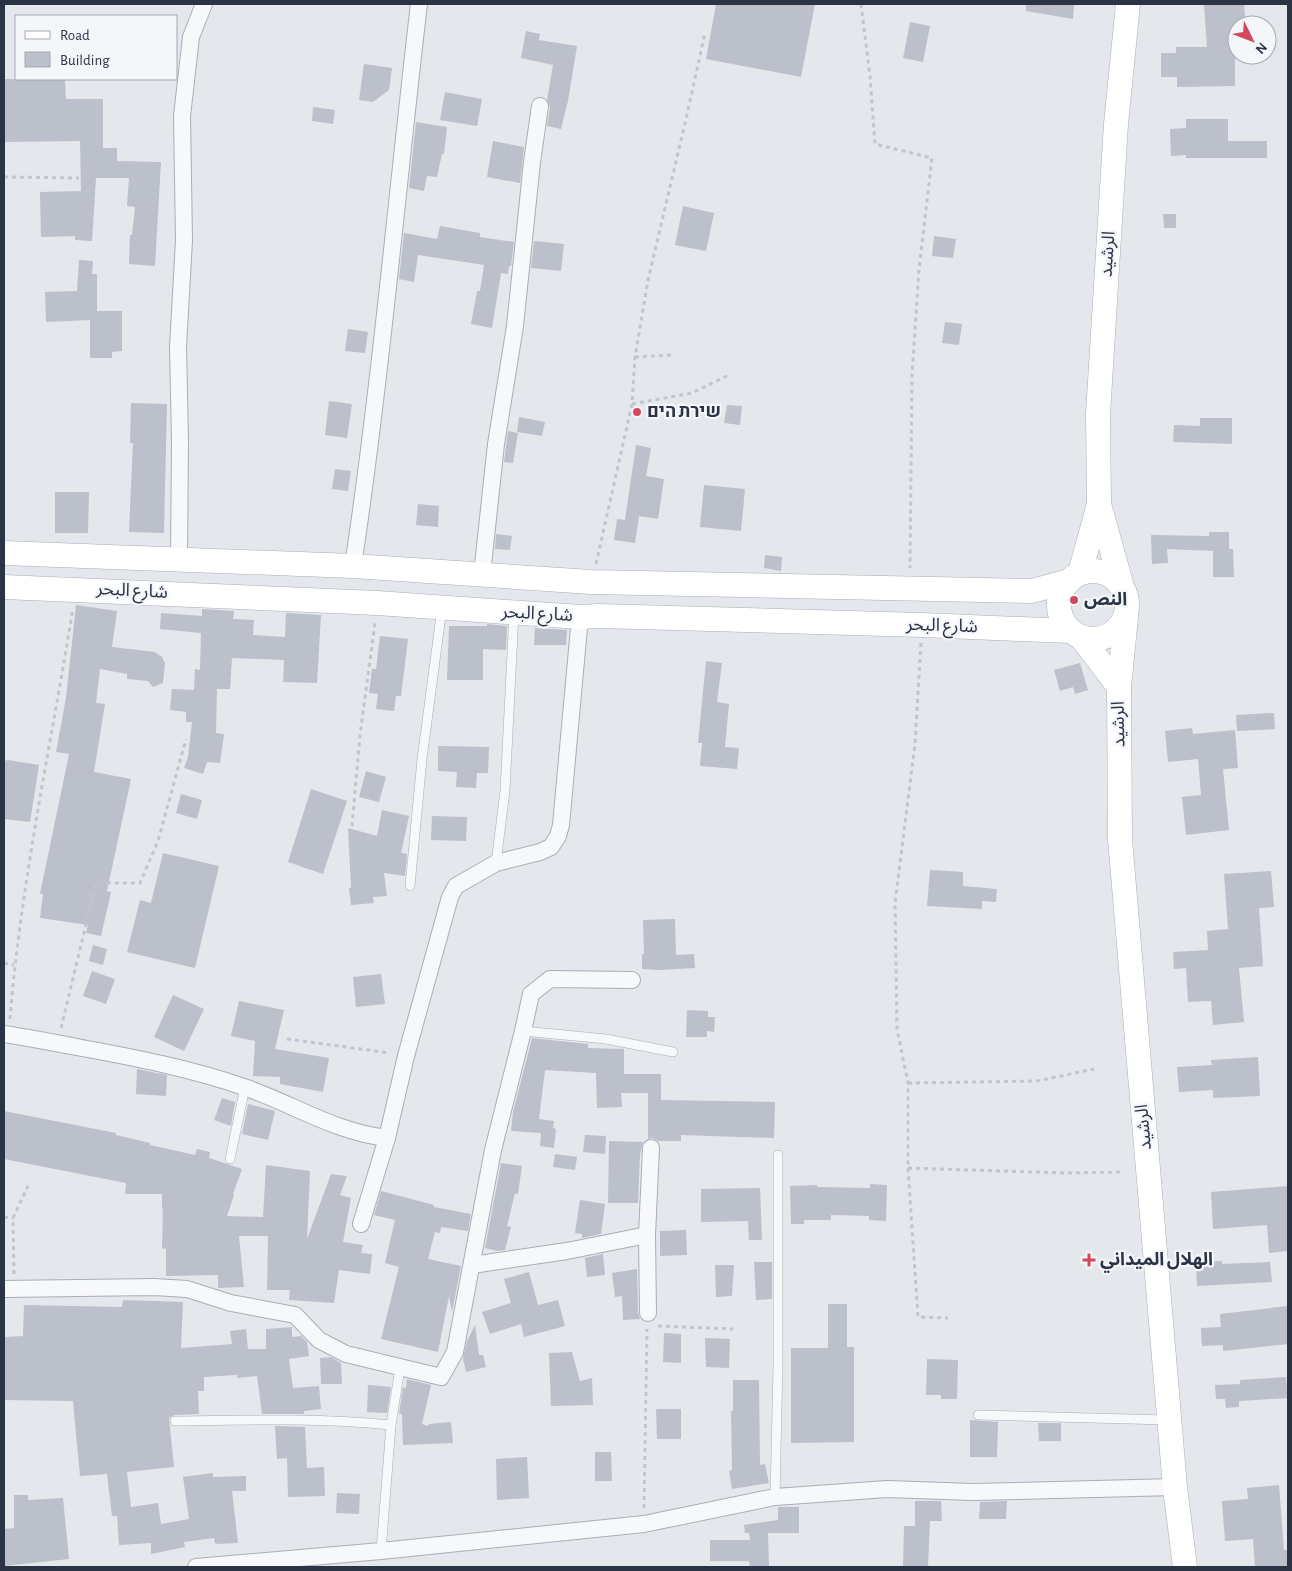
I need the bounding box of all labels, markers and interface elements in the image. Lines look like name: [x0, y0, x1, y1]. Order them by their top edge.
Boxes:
legend: [15, 15, 178, 80]
north arrow: [1227, 15, 1277, 65]
text: Road: [60, 28, 90, 43]
text: N: [1252, 40, 1269, 56]
text: Building: [60, 53, 110, 68]
street label: الرشيد: [1097, 230, 1120, 278]
place label: שירת הים: [647, 403, 721, 421]
marker: שירת הים: [631, 406, 643, 418]
street label: شارع البحر: [94, 580, 168, 606]
place label: النص: [1084, 591, 1127, 609]
marker: النص: [1068, 594, 1080, 606]
street label: شارع البحر: [499, 603, 573, 629]
street label: شارع البحر: [905, 616, 978, 640]
street label: الرشيد: [1110, 701, 1129, 747]
street label: الرشيد: [1133, 1103, 1156, 1151]
place label: الهلال الميداني: [1100, 1251, 1213, 1273]
marker: الهلال الميداني: [1082, 1253, 1096, 1267]

